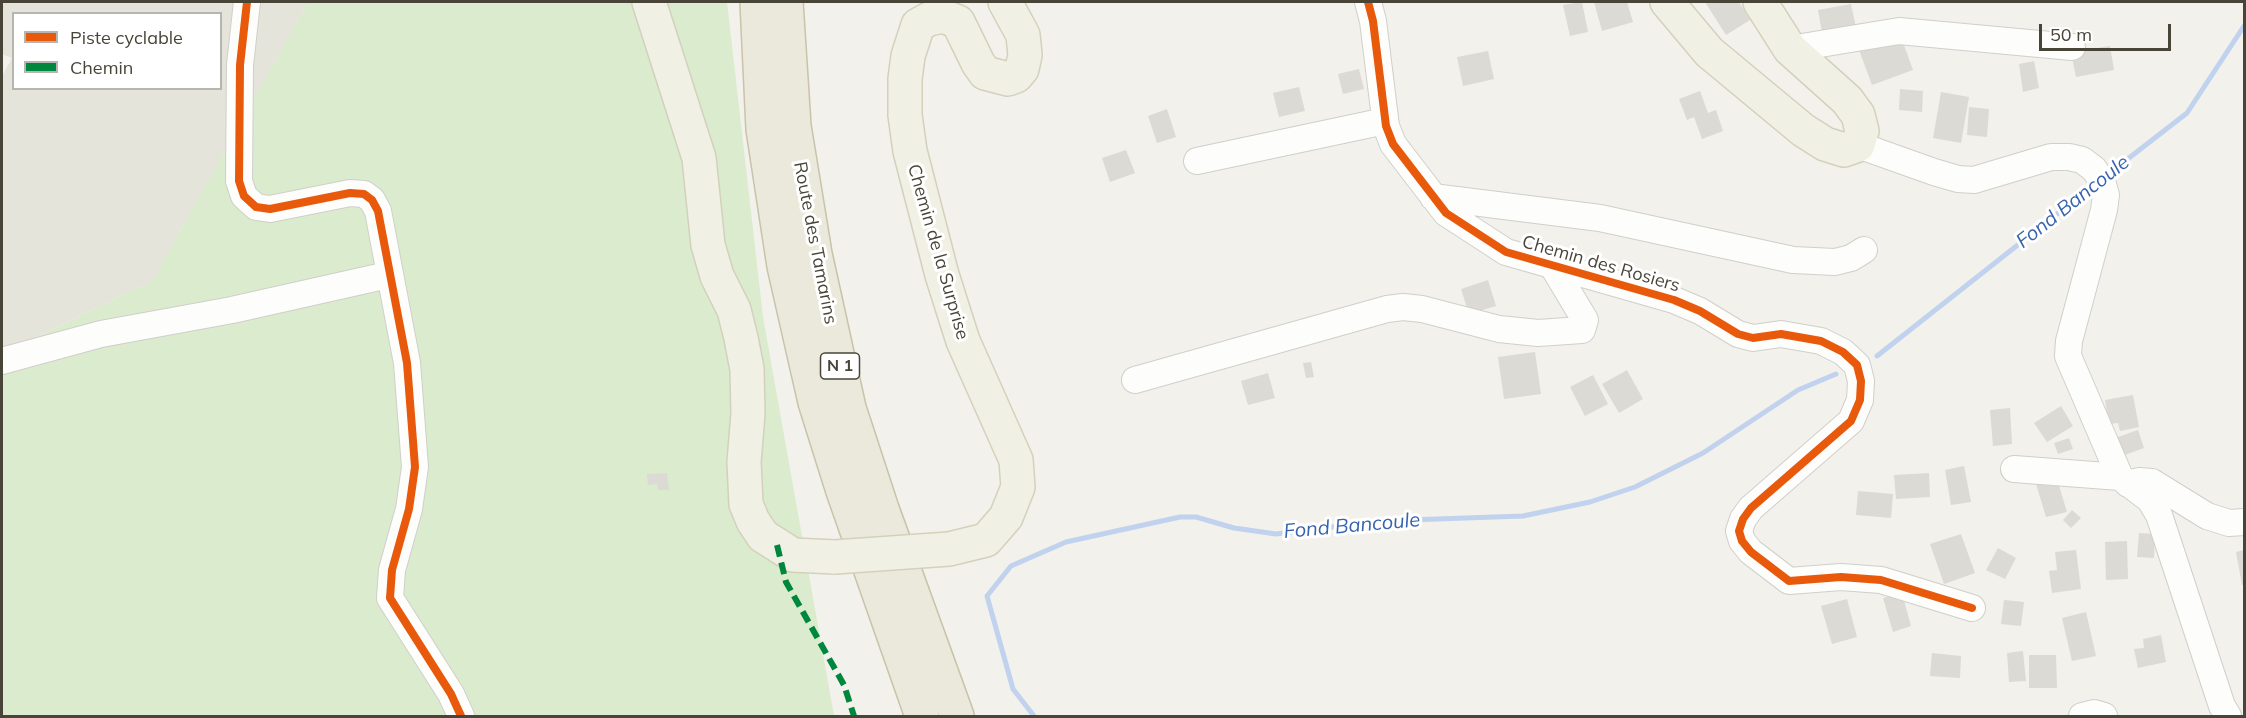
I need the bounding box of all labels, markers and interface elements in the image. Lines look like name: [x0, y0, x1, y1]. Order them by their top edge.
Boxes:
legend: [12, 12, 222, 90]
scale bar: [2042, 12, 2174, 50]
text: 50 m: [2050, 23, 2092, 46]
text: Piste cyclable: [70, 26, 183, 49]
text: Chemin: [70, 56, 133, 79]
water label: Fond Bancoule: [2012, 150, 2134, 254]
street label: Route des Tamarins: [789, 160, 841, 326]
street label: Chemin de la Surprise: [903, 162, 973, 342]
street label: Chemin des Rosiers: [1520, 231, 1682, 297]
road number: N 1: [820, 353, 860, 379]
water label: Fond Bancoule: [1283, 508, 1421, 544]

